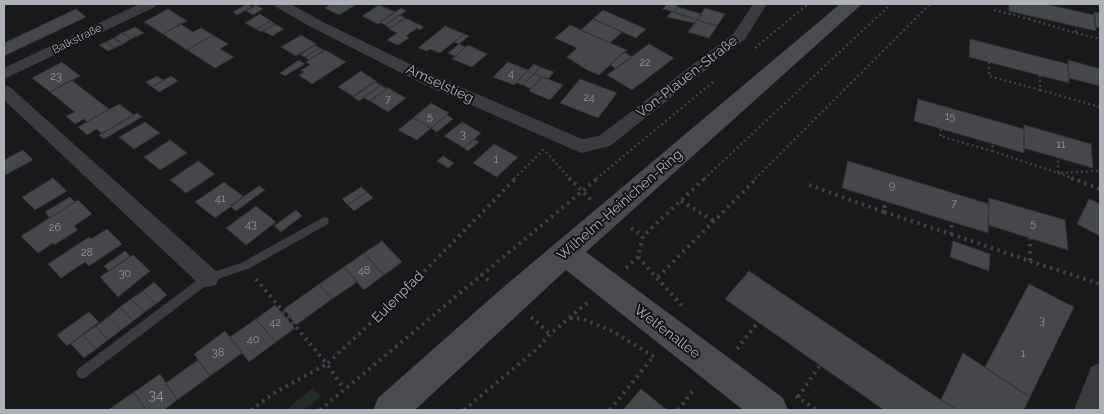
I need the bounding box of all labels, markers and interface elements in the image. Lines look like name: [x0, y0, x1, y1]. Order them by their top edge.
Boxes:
street label: Balkstraße: [50, 21, 104, 57]
street label: Von-Plauen-Straße: [633, 32, 741, 122]
house number: 22: [639, 56, 651, 70]
street label: Amselstieg: [404, 61, 476, 107]
house number: 4: [508, 67, 514, 81]
house number: 23: [50, 70, 62, 84]
house number: 24: [583, 91, 595, 105]
house number: 7: [385, 93, 391, 107]
house number: 5: [427, 110, 433, 124]
house number: 15: [945, 110, 955, 124]
house number: 3: [460, 128, 466, 142]
house number: 11: [1056, 138, 1066, 152]
street label: Wilhelm-Heinichen-Ring: [554, 146, 686, 264]
house number: 1: [494, 153, 498, 167]
house number: 9: [889, 179, 895, 193]
house number: 41: [215, 192, 225, 206]
house number: 7: [951, 197, 957, 211]
house number: 5: [1030, 217, 1036, 231]
house number: 43: [245, 218, 257, 232]
house number: 26: [49, 221, 61, 235]
house number: 28: [81, 246, 93, 260]
house number: 48: [358, 264, 370, 278]
house number: 30: [119, 267, 131, 281]
street label: Eulenpfad: [369, 268, 427, 326]
street label: Welfenallee: [631, 302, 703, 362]
house number: 3: [1039, 314, 1045, 328]
house number: 42: [269, 316, 281, 330]
house number: 40: [247, 333, 259, 347]
house number: 38: [212, 346, 224, 360]
house number: 1: [1021, 347, 1025, 361]
house number: 34: [148, 388, 164, 404]

